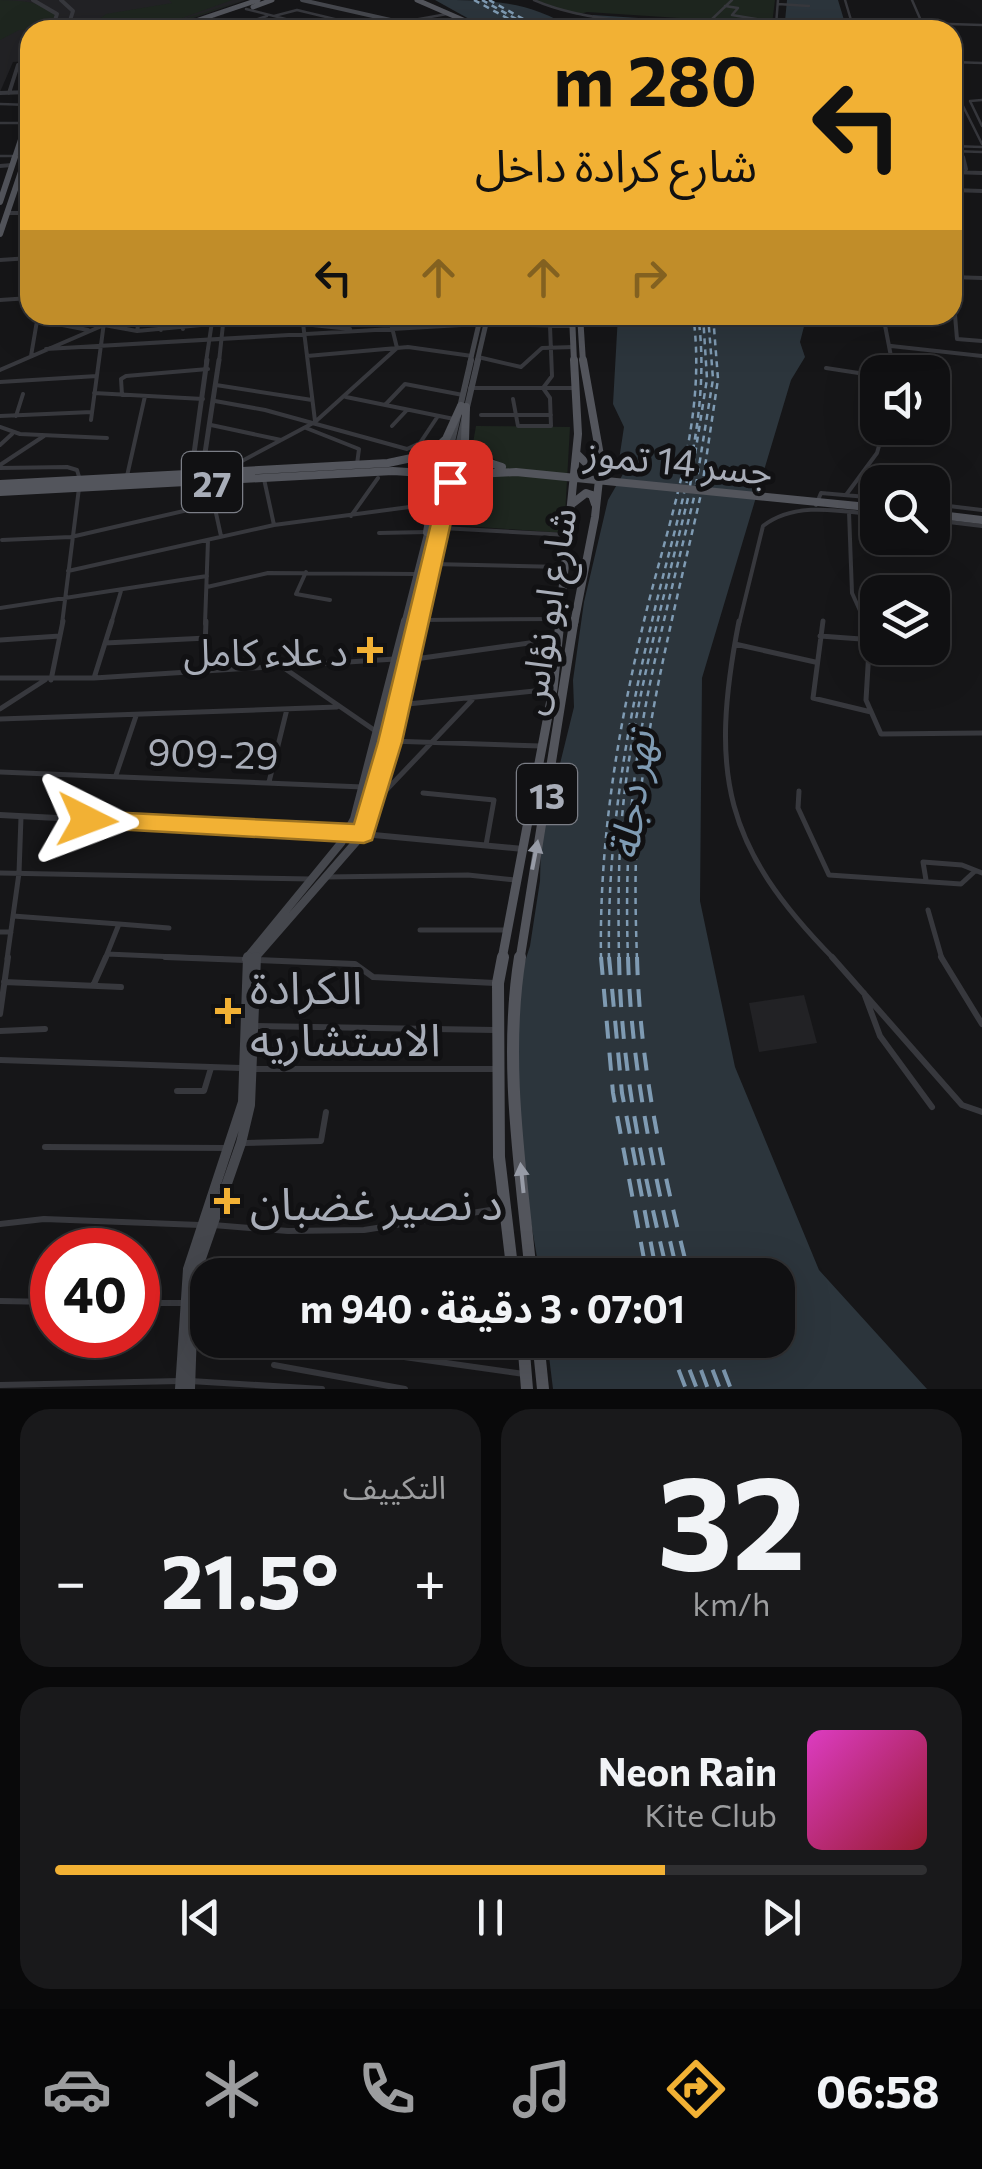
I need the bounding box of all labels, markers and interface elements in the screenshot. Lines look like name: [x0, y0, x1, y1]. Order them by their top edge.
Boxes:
text: 280 m: [553, 35, 757, 120]
icon: left: [792, 60, 922, 190]
text: شارع كرادة داخل: [475, 136, 757, 191]
icon: left: [306, 250, 361, 305]
icon: ahead: [411, 250, 466, 305]
icon: ahead: [516, 250, 571, 305]
icon: right: [621, 250, 676, 305]
map controls: [860, 355, 950, 665]
button: sound: [860, 355, 950, 445]
street label: جسر 14 تموز: [582, 427, 775, 494]
pin: [408, 440, 493, 525]
road number: 27: [182, 452, 242, 512]
icon: arrive: [423, 455, 478, 510]
button: search: [860, 465, 950, 555]
street label: شارع ابو نؤاس: [505, 504, 591, 719]
button: layers: [860, 575, 950, 665]
place label: د علاء كامل: [183, 627, 348, 675]
marker: د علاء كامل: [357, 637, 383, 663]
water label: نهر دجلة: [597, 725, 666, 862]
street label: 909-29: [147, 726, 279, 778]
road number: 13: [517, 764, 577, 824]
position arrow: [35, 768, 139, 872]
one-way arrow: [528, 839, 544, 870]
place label: الكرادة الاستشاريه: [250, 958, 441, 1067]
marker: الكرادة الاستشاريه: [215, 998, 241, 1024]
one-way arrow: [514, 1162, 530, 1193]
place label: د نصير غضبان: [250, 1174, 503, 1231]
marker: د نصير غضبان: [214, 1188, 240, 1214]
speed limit sign: 40: [30, 1228, 160, 1358]
text: 07:01 · 3 دقيقة · 940 m: [300, 1284, 685, 1331]
text: 32: [657, 1438, 806, 1597]
text: التكييف: [343, 1466, 446, 1506]
text: 21.5°: [161, 1533, 339, 1624]
text: −: [55, 1546, 86, 1613]
text: +: [414, 1546, 446, 1613]
text: km/h: [693, 1583, 770, 1623]
text: Neon Rain: [598, 1747, 777, 1794]
text: Kite Club: [645, 1794, 777, 1834]
icon: previous: [173, 1890, 228, 1945]
icon: pause: [463, 1890, 518, 1945]
icon: next: [754, 1890, 809, 1945]
icon: car: [42, 2054, 112, 2124]
icon: climate: [197, 2054, 267, 2124]
icon: phone: [352, 2054, 422, 2124]
icon: music: [507, 2054, 577, 2124]
icon: directions: [661, 2054, 731, 2124]
text: 06:58: [816, 2062, 940, 2117]

